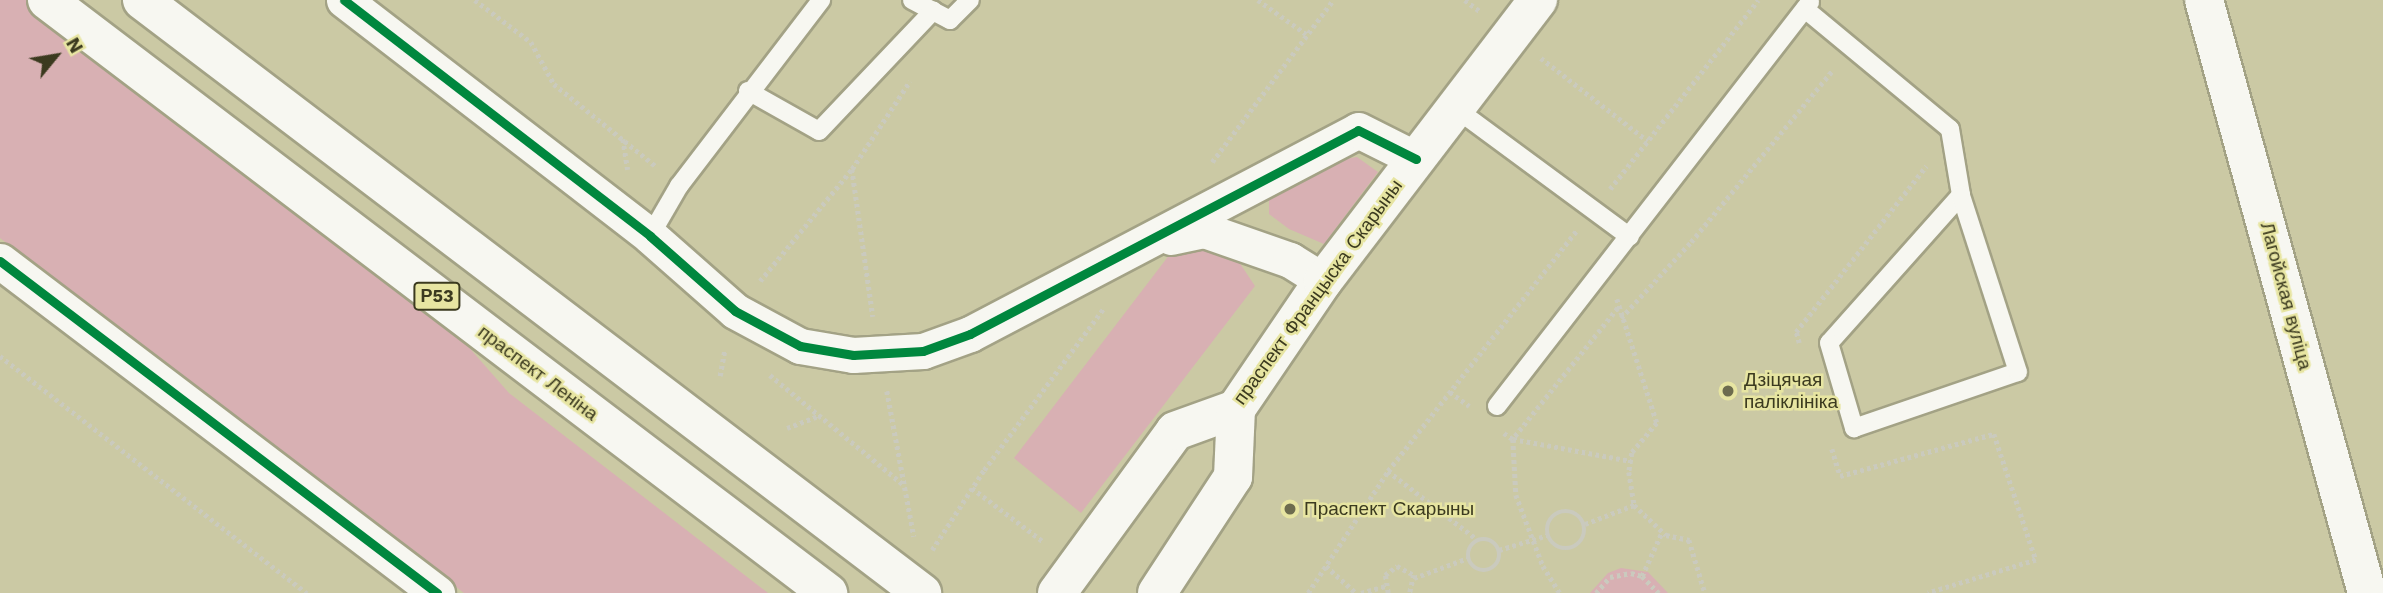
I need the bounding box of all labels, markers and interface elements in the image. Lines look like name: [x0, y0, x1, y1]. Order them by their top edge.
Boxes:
north arrow: [21, 21, 91, 91]
text: N: [61, 33, 88, 57]
street label: праспект Францыска Скарыны: [1229, 175, 1407, 409]
street label: Лагойская вуліца: [2255, 220, 2317, 372]
road number: Р53: [412, 282, 462, 310]
street label: праспект Леніна: [474, 320, 602, 426]
place label: Дзіцячая паліклініка: [1744, 369, 1838, 413]
marker: Дзіцячая паліклініка: [1718, 381, 1738, 401]
place label: Праспект Скарыны: [1304, 498, 1474, 520]
marker: Праспект Скарыны: [1282, 501, 1298, 517]

